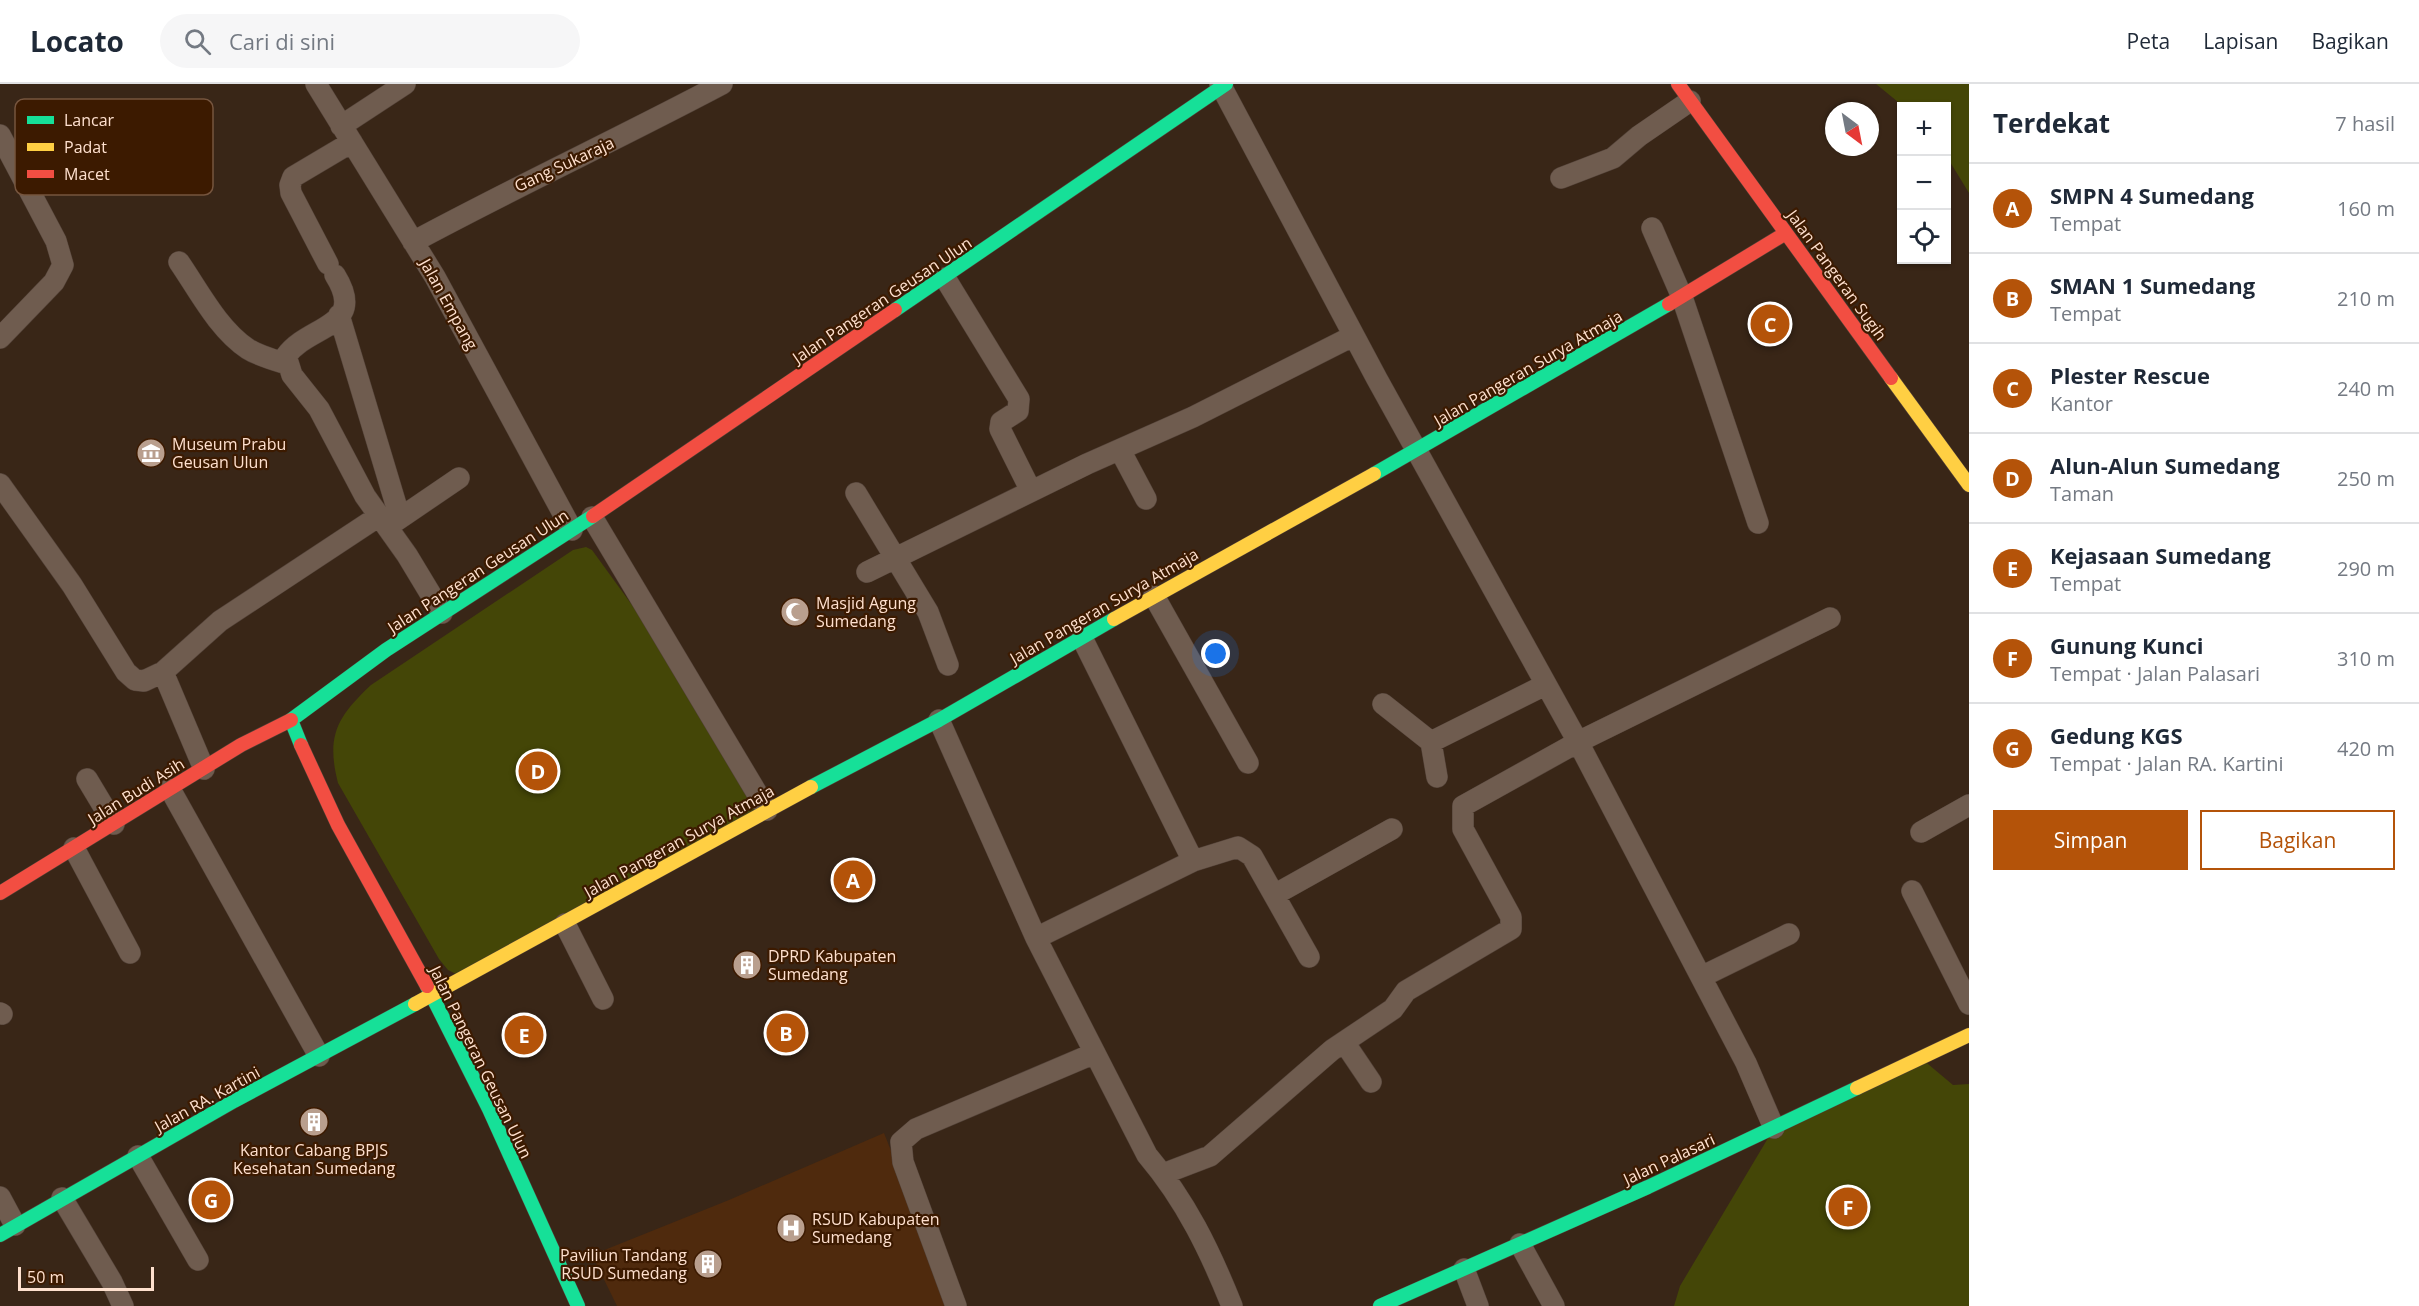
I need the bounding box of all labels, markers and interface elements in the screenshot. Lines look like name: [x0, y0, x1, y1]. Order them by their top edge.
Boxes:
search box: [160, 14, 580, 68]
text: Locato: [30, 22, 124, 60]
icon: search: [181, 25, 214, 58]
text: Cari di sini: [229, 26, 335, 56]
text: Peta: [2127, 27, 2170, 55]
text: Lapisan: [2203, 27, 2278, 55]
text: Bagikan: [2311, 27, 2389, 55]
legend: [15, 99, 213, 195]
north arrow: [1825, 102, 1879, 156]
map controls: [1897, 102, 1951, 264]
button: +: [1897, 102, 1951, 156]
text: Terdekat: [1993, 105, 2110, 141]
text: Lancar: [64, 109, 115, 131]
text: 7 hasil: [2335, 110, 2395, 137]
street label: Gang Sukaraja: [511, 131, 617, 197]
text: Padat: [64, 136, 107, 158]
button: −: [1897, 156, 1951, 210]
text: Macet: [64, 163, 110, 185]
text: SMPN 4 Sumedang: [2050, 180, 2254, 210]
text: A: [2006, 195, 2019, 222]
text: 160 m: [2337, 195, 2395, 222]
street label: Jalan Pangeran Sugih: [1781, 204, 1892, 345]
button: locate: [1897, 210, 1951, 264]
text: Tempat: [2050, 210, 2121, 237]
street label: Jalan Pangeran Geusan Ulun: [786, 232, 976, 369]
street label: Jalan Empang: [414, 253, 483, 354]
text: SMAN 1 Sumedang: [2050, 270, 2255, 300]
text: B: [2006, 285, 2019, 312]
text: 210 m: [2337, 285, 2395, 312]
text: Tempat: [2050, 300, 2121, 327]
pin: C: [1750, 302, 1790, 346]
street label: Jalan Pangeran Surya Atmaja: [1428, 305, 1626, 432]
text: Plester Rescue: [2050, 360, 2210, 390]
text: C: [2006, 375, 2019, 402]
text: 240 m: [2337, 375, 2395, 402]
text: Kantor: [2050, 390, 2113, 417]
place label: Museum Prabu Geusan Ulun: [172, 433, 286, 473]
museum icon: Museum Prabu Geusan Ulun: [135, 437, 167, 469]
text: Alun-Alun Sumedang: [2050, 450, 2280, 480]
text: D: [2005, 465, 2020, 492]
text: 250 m: [2337, 465, 2395, 492]
text: Taman: [2050, 480, 2114, 507]
street label: Jalan Pangeran Geusan Ulun: [382, 504, 573, 639]
text: Kejasaan Sumedang: [2050, 540, 2271, 570]
street label: Jalan Pangeran Surya Atmaja: [1004, 543, 1202, 670]
text: E: [2007, 555, 2018, 582]
text: 290 m: [2337, 555, 2395, 582]
text: Tempat: [2050, 570, 2121, 597]
place label: Masjid Agung Sumedang: [816, 592, 916, 632]
mosque icon: Masjid Agung Sumedang: [779, 596, 811, 628]
text: Gunung Kunci: [2050, 630, 2203, 660]
your location: [1201, 639, 1230, 668]
text: F: [2007, 645, 2018, 672]
text: 310 m: [2337, 645, 2395, 672]
text: Tempat · Jalan Palasari: [2050, 660, 2260, 687]
text: Gedung KGS: [2050, 720, 2183, 750]
text: G: [2005, 735, 2020, 762]
text: 420 m: [2337, 735, 2395, 762]
pin: D: [518, 748, 558, 794]
text: Tempat · Jalan RA. Kartini: [2050, 750, 2283, 777]
street label: Jalan Budi Asih: [82, 753, 188, 830]
street label: Jalan Pangeran Surya Atmaja: [578, 779, 778, 903]
button: Simpan: [1993, 810, 2188, 870]
button: Bagikan: [2200, 810, 2395, 870]
pin: A: [834, 858, 872, 902]
place label: DPRD Kabupaten Sumedang: [768, 945, 896, 985]
building icon: DPRD Kabupaten Sumedang: [731, 949, 763, 981]
street label: Jalan Pangeran Geusan Ulun: [424, 960, 537, 1162]
pin: B: [766, 1010, 806, 1056]
pin: E: [504, 1012, 544, 1058]
street label: Jalan RA. Kartini: [149, 1061, 264, 1138]
building icon: Kantor Cabang BPJS Kesehatan Sumedang: [298, 1106, 330, 1138]
street label: Jalan Palasari: [1618, 1128, 1718, 1191]
place label: Kantor Cabang BPJS Kesehatan Sumedang: [233, 1139, 395, 1179]
pin: G: [192, 1178, 230, 1222]
pin: F: [1828, 1184, 1868, 1230]
place label: RSUD Kabupaten Sumedang: [812, 1208, 940, 1248]
hospital icon: RSUD Kabupaten Sumedang: [775, 1212, 807, 1244]
place label: Paviliun Tandang RSUD Sumedang: [560, 1244, 687, 1284]
building icon: Paviliun Tandang RSUD Sumedang: [692, 1248, 724, 1280]
scale bar: [18, 1264, 154, 1292]
text: 50 m: [27, 1266, 64, 1288]

